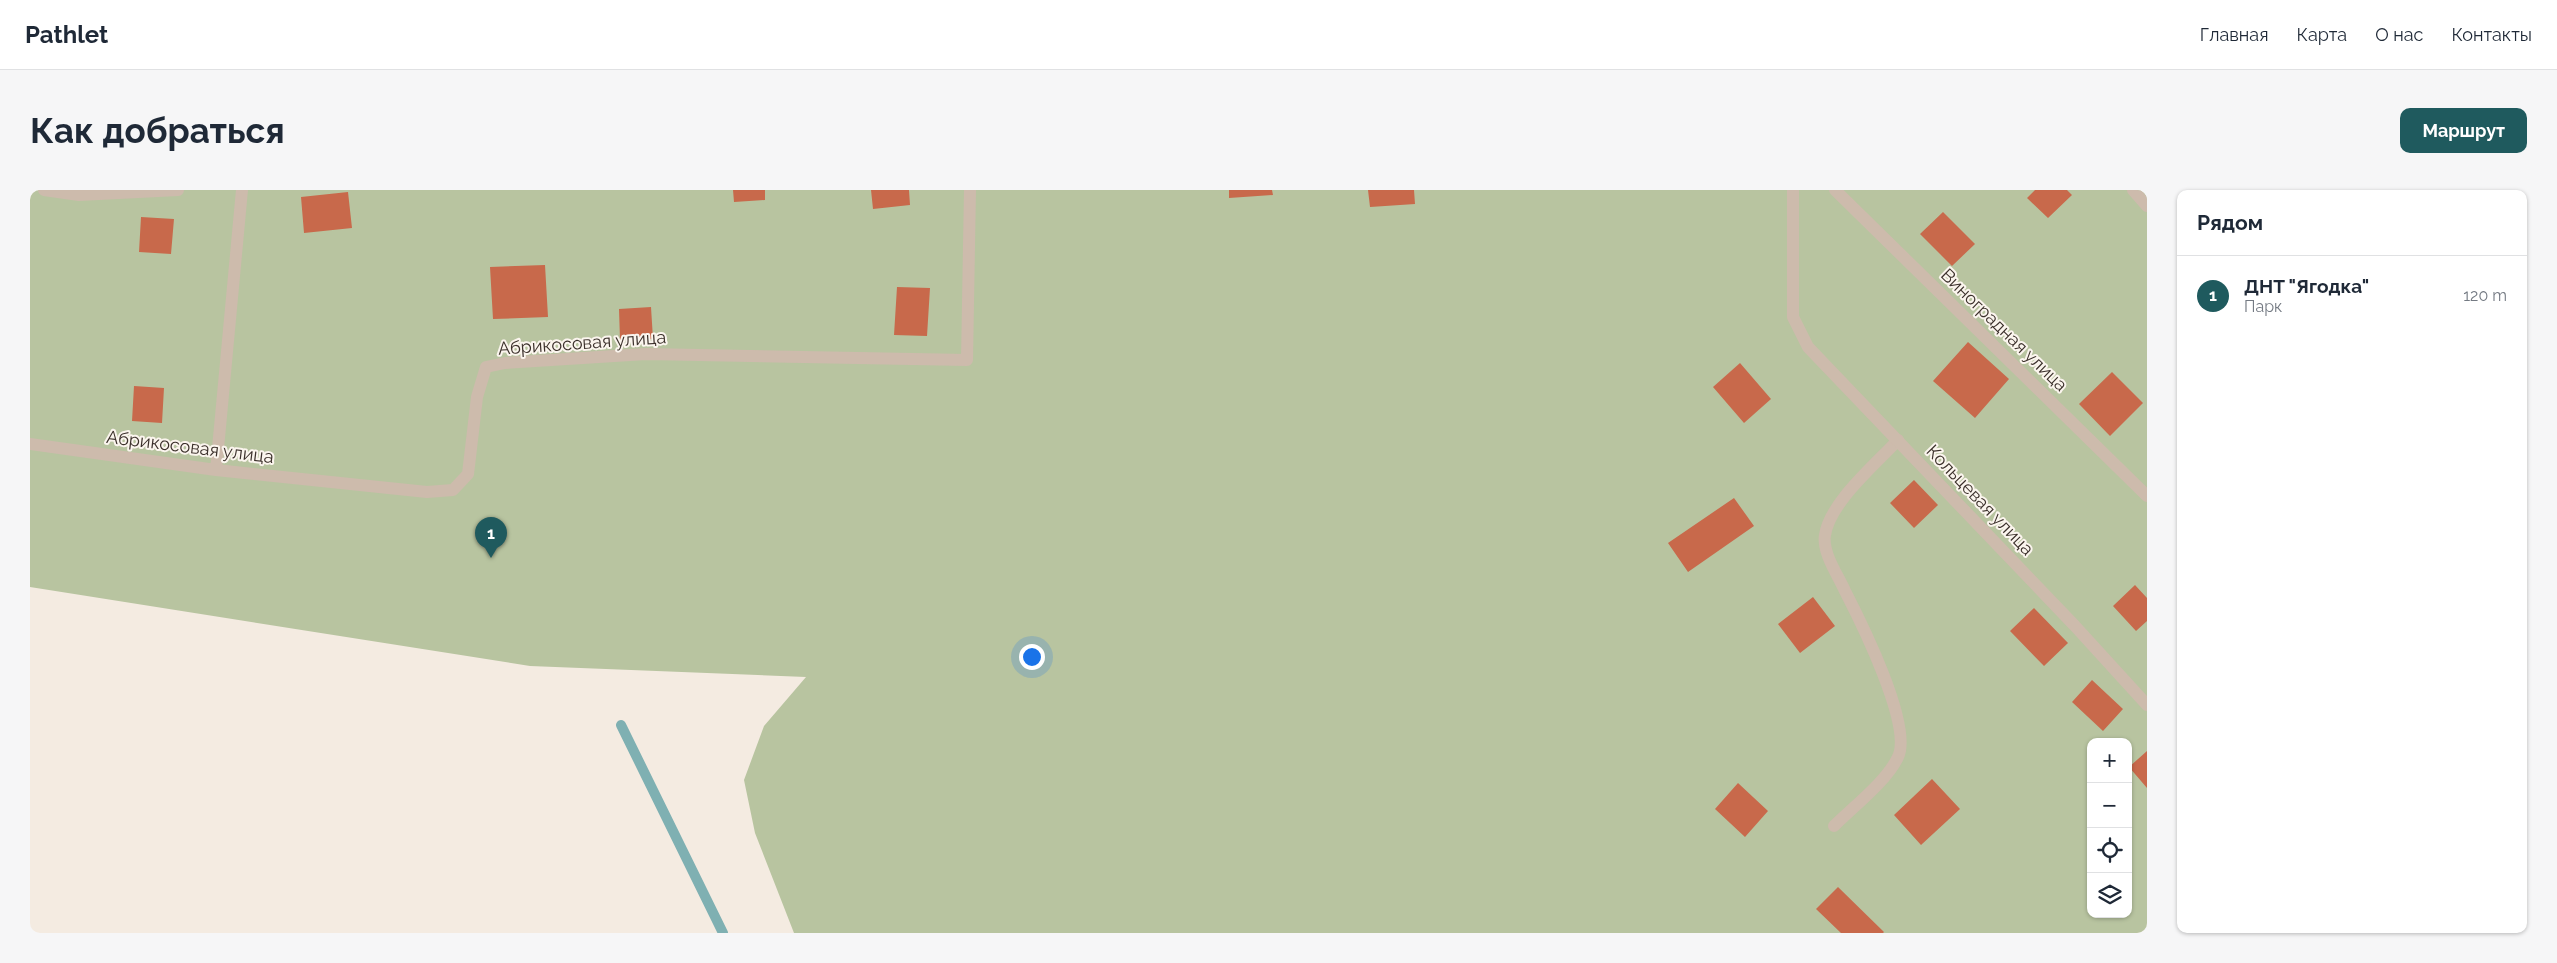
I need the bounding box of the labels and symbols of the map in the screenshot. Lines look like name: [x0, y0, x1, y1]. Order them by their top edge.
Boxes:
street label: Виноградная улица: [1937, 264, 2072, 395]
street label: Абрикосовая улица: [497, 326, 667, 359]
street label: Абрикосовая улица: [105, 426, 275, 467]
street label: Кольцевая улица: [1922, 440, 2038, 559]
pin: 1: [475, 517, 507, 558]
your location: [1019, 644, 1045, 670]

